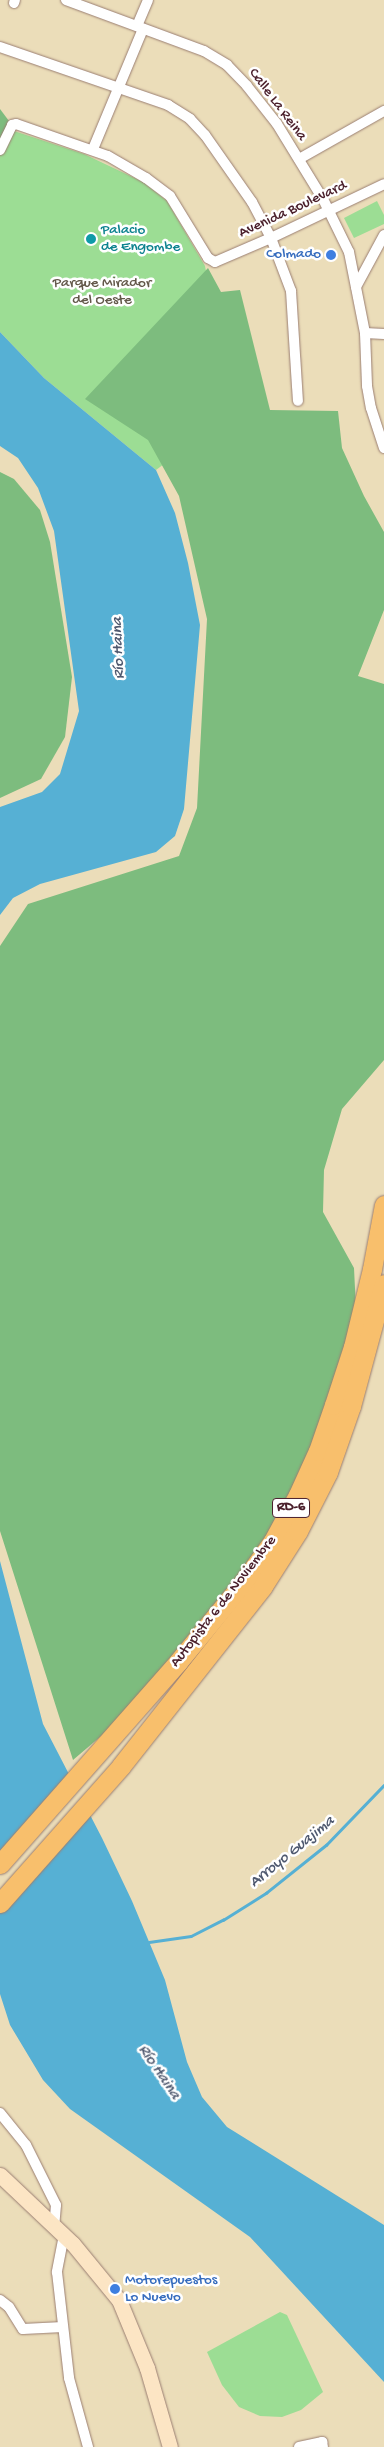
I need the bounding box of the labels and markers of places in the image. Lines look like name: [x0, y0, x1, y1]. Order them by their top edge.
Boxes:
place label: Palacio de Engombe: [101, 221, 180, 256]
marker: Palacio de Engombe: [85, 233, 97, 245]
place label: Colmado: [266, 246, 321, 264]
marker: Colmado: [325, 249, 337, 261]
place label: Motorepuestos Lo Nuevo: [125, 2271, 217, 2306]
marker: Motorepuestos Lo Nuevo: [109, 2283, 121, 2295]

